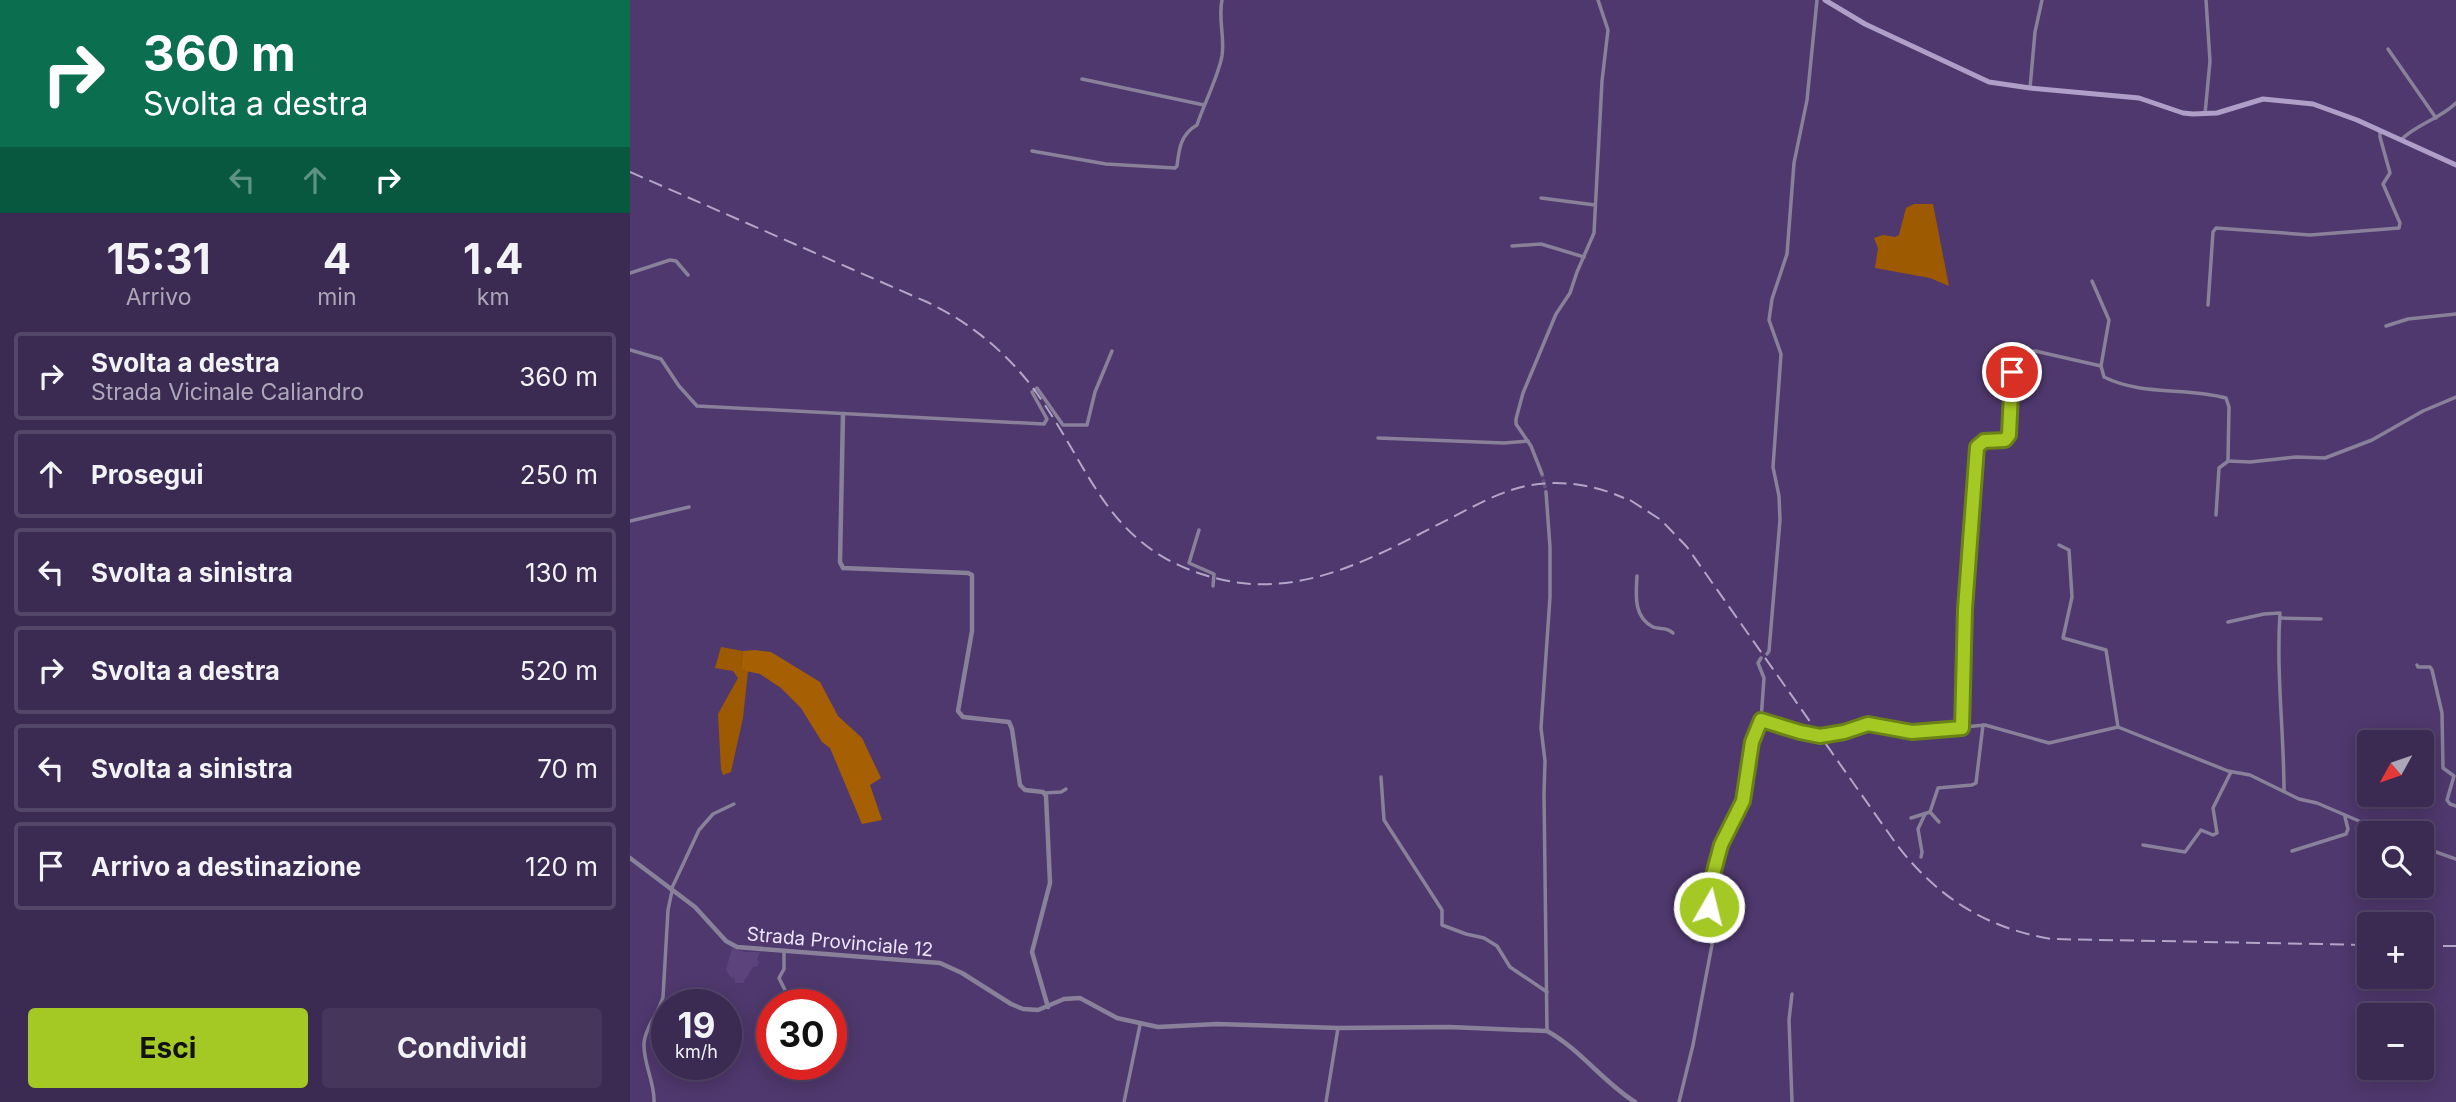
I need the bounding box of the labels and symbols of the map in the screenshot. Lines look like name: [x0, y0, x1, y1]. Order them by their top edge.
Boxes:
pin: [1982, 342, 2042, 402]
north arrow: [2357, 730, 2434, 807]
position arrow: [1672, 870, 1746, 944]
street label: Strada Provinciale 12: [746, 922, 934, 962]
speed limit sign: 30: [756, 989, 847, 1080]

